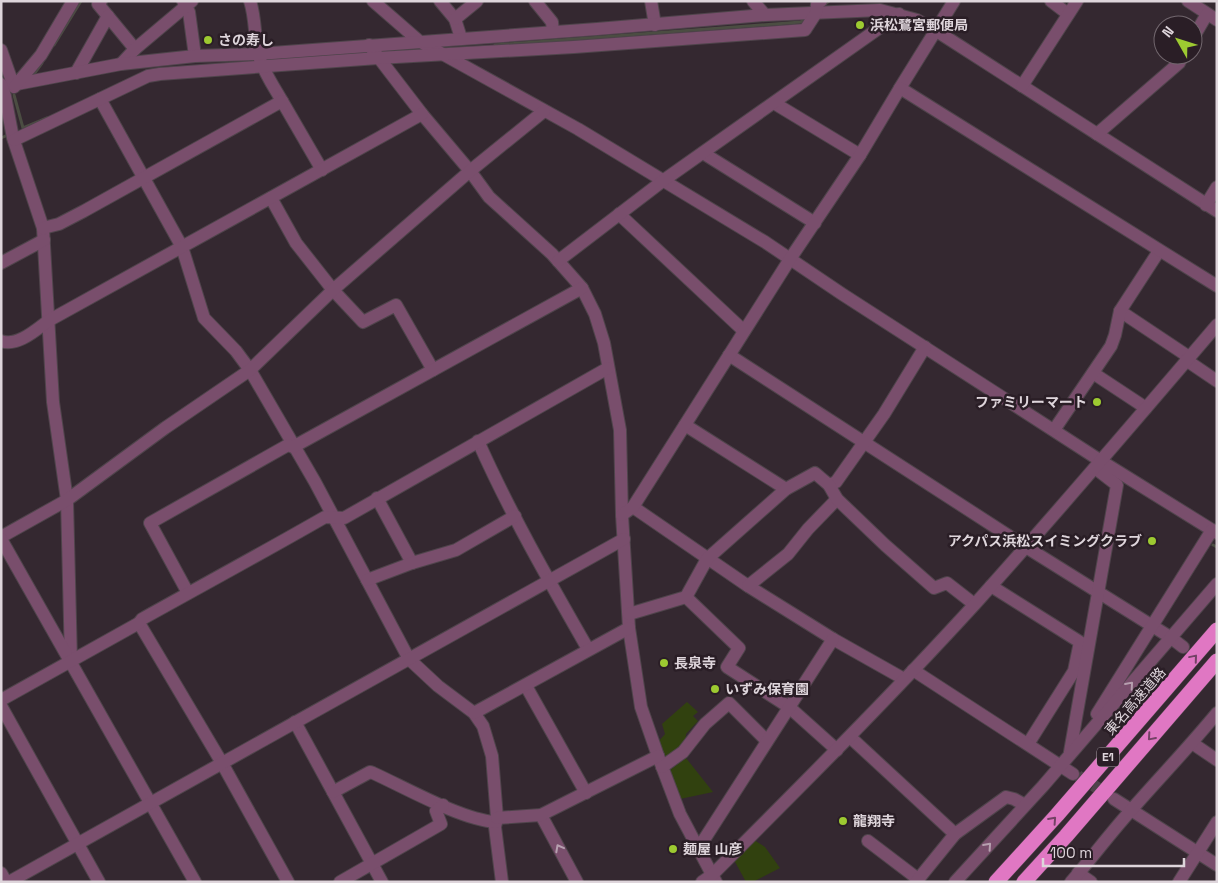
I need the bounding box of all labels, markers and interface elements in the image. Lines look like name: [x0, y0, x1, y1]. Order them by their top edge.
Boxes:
north arrow: [1153, 15, 1203, 65]
place label: 浜松鷺宮郵便局: [870, 16, 968, 34]
marker: 浜松鷺宮郵便局: [854, 19, 866, 31]
text: N: [1158, 23, 1178, 41]
place label: さの寿し: [218, 31, 274, 49]
marker: さの寿し: [202, 34, 214, 46]
place label: ファミリーマート: [975, 393, 1087, 411]
marker: ファミリーマート: [1091, 396, 1103, 408]
place label: アクパス浜松スイミングクラブ: [948, 532, 1142, 550]
marker: アクパス浜松スイミングクラブ: [1146, 535, 1158, 547]
place label: 長泉寺: [674, 654, 716, 672]
one-way arrow: [1188, 654, 1197, 663]
marker: 長泉寺: [658, 657, 670, 669]
street label: 東名高速道路: [1101, 663, 1169, 739]
place label: いずみ保育園: [725, 680, 809, 698]
one-way arrow: [1125, 681, 1134, 690]
marker: いずみ保育園: [709, 683, 721, 695]
one-way arrow: [1147, 732, 1156, 741]
road number: E1: [1097, 748, 1119, 766]
place label: 龍翔寺: [853, 812, 895, 830]
marker: 龍翔寺: [837, 815, 849, 827]
one-way arrow: [1047, 817, 1056, 826]
scale bar: [1043, 836, 1184, 868]
place label: 麺屋 山彦: [683, 840, 743, 858]
one-way arrow: [982, 842, 991, 851]
marker: 麺屋 山彦: [667, 843, 679, 855]
text: 100 m: [1050, 843, 1092, 862]
one-way arrow: [555, 844, 565, 853]

